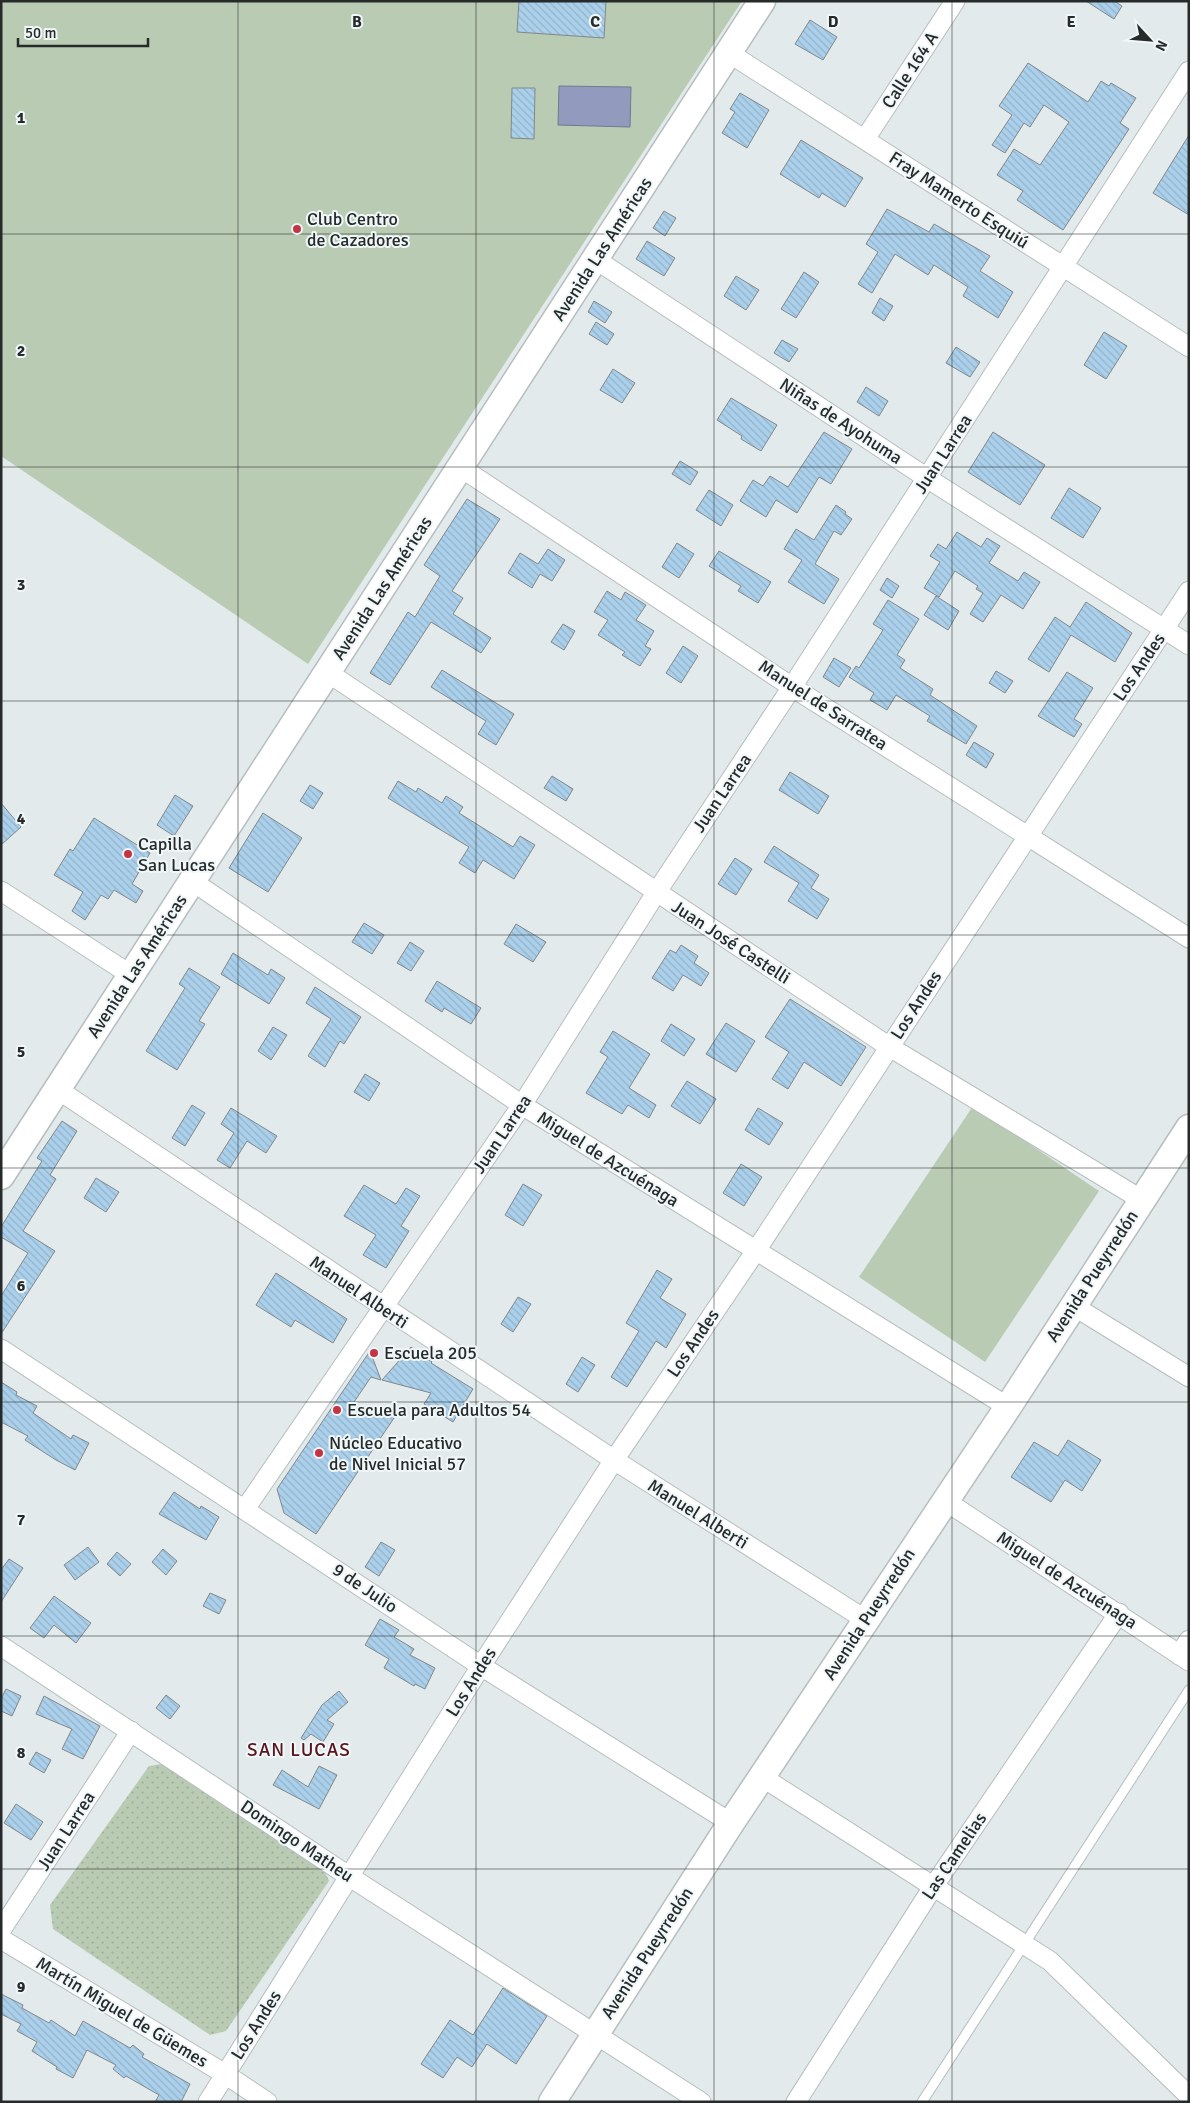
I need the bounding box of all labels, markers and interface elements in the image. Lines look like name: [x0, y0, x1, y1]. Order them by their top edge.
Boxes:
text: B: [352, 12, 362, 32]
text: C: [590, 12, 600, 32]
text: D: [828, 12, 839, 32]
text: E: [1066, 12, 1076, 32]
scale bar: [18, 15, 148, 47]
north arrow: [1125, 15, 1175, 65]
text: 50 m: [25, 24, 56, 42]
street label: Calle 164 A: [877, 27, 943, 113]
text: N: [1151, 37, 1171, 54]
text: 1: [17, 108, 26, 128]
street label: Fray Mamerto Esquiú: [885, 147, 1033, 253]
street label: Avenida Las Américas: [547, 173, 657, 325]
place label: Club Centro de Cazadores: [307, 208, 409, 251]
marker: Club Centro de Cazadores: [291, 223, 303, 235]
text: 2: [17, 341, 25, 361]
street label: Niñas de Ayohuma: [776, 373, 906, 469]
street label: Juan Larrea: [909, 410, 977, 498]
street label: Avenida Las Américas: [327, 512, 437, 664]
text: 3: [17, 575, 25, 595]
street label: Los Andes: [1108, 629, 1170, 705]
street label: Manuel de Sarratea: [754, 655, 892, 755]
street label: Juan Larrea: [688, 749, 756, 837]
text: 4: [17, 809, 26, 829]
place label: Capilla San Lucas: [138, 833, 215, 876]
marker: Capilla San Lucas: [122, 848, 134, 860]
street label: Avenida Las Américas: [82, 890, 192, 1042]
street label: Juan José Castelli: [667, 895, 795, 989]
street label: Los Andes: [886, 966, 946, 1043]
text: 5: [17, 1042, 25, 1062]
street label: Juan Larrea: [468, 1090, 536, 1178]
street label: Miguel de Azcuénaga: [533, 1106, 683, 1212]
street label: Avenida Pueyrredón: [1041, 1206, 1143, 1346]
street label: Manuel Alberti: [305, 1251, 413, 1333]
text: 6: [17, 1276, 26, 1296]
street label: Los Andes: [662, 1305, 724, 1381]
place label: Escuela 205: [384, 1342, 477, 1364]
marker: Escuela 205: [368, 1347, 380, 1359]
place label: Escuela para Adultos 54: [347, 1399, 531, 1421]
marker: Escuela para Adultos 54: [331, 1404, 343, 1416]
place label: Núcleo Educativo de Nivel Inicial 57: [329, 1432, 466, 1475]
marker: Núcleo Educativo de Nivel Inicial 57: [313, 1447, 325, 1459]
street label: Manuel Alberti: [644, 1474, 752, 1554]
text: 7: [17, 1510, 26, 1530]
street label: Miguel de Azcuénaga: [993, 1526, 1141, 1634]
street label: Avenida Pueyrredón: [818, 1544, 920, 1684]
street label: 9 de Julio: [328, 1558, 402, 1618]
street label: Los Andes: [441, 1643, 501, 1721]
district label: SAN LUCAS: [247, 1738, 351, 1762]
text: 8: [17, 1743, 26, 1763]
street label: Juan Larrea: [32, 1787, 100, 1875]
street label: Domingo Matheu: [236, 1795, 358, 1887]
street label: Las Camelias: [917, 1808, 991, 1904]
street label: Avenida Pueyrredón: [596, 1883, 698, 2023]
street label: Martín Miguel de Güemes: [32, 1952, 212, 2072]
text: 9: [17, 1977, 26, 1997]
street label: Los Andes: [226, 1986, 286, 2064]

